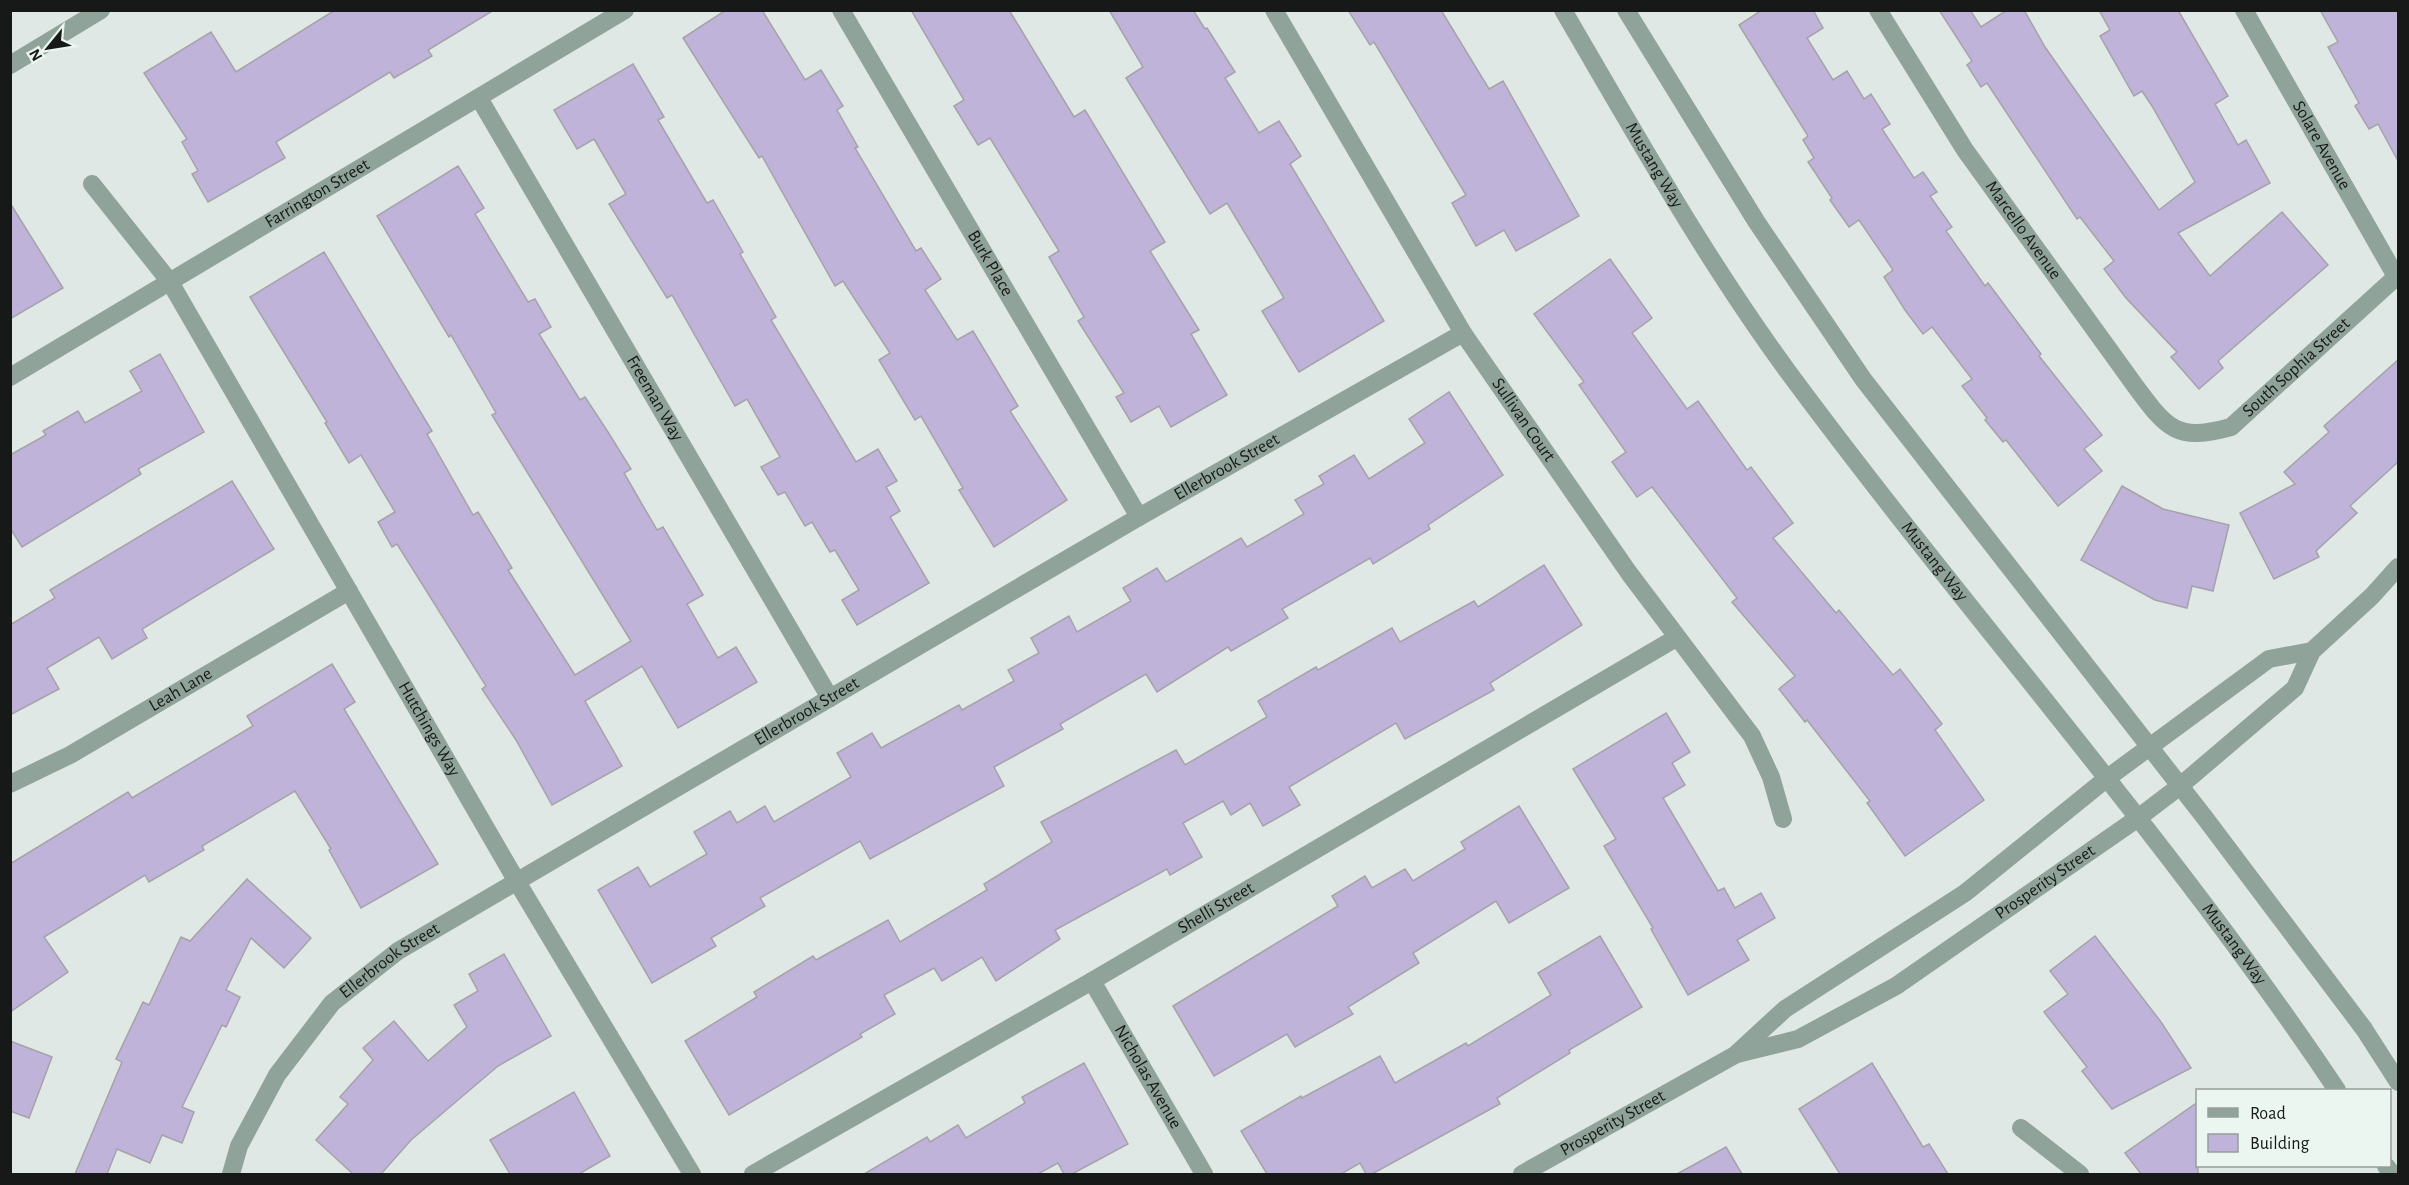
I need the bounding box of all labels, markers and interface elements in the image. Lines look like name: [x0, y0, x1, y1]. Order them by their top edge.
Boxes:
north arrow: [18, 18, 78, 78]
text: N: [26, 46, 46, 64]
street label: Solare Avenue: [2289, 98, 2354, 193]
street label: Mustang Way: [1622, 120, 1686, 211]
street label: Farrington Street: [262, 155, 373, 232]
street label: Marcello Avenue: [1982, 178, 2064, 283]
street label: Burk Place: [964, 227, 1016, 300]
street label: South Sophia Street: [2239, 314, 2354, 421]
street label: Freeman Way: [623, 353, 687, 444]
street label: Sullivan Court: [1488, 375, 1558, 465]
street label: Ellerbrook Street: [1171, 430, 1283, 504]
street label: Mustang Way: [1898, 519, 1971, 605]
street label: Leah Lane: [146, 665, 215, 715]
street label: Ellerbrook Street: [751, 674, 862, 749]
street label: Hutchings Way: [394, 679, 463, 780]
street label: Prosperity Street: [1992, 841, 2099, 923]
street label: Shelli Street: [1175, 879, 1257, 937]
street label: Mustang Way: [2198, 900, 2270, 988]
street label: Ellerbrook Street: [336, 920, 443, 1002]
street label: Nicholas Avenue: [1111, 1022, 1185, 1132]
street label: Prosperity Street: [1557, 1087, 1668, 1160]
legend: [2196, 1089, 2391, 1167]
text: Road: [2250, 1105, 2286, 1123]
text: Building: [2250, 1135, 2310, 1153]

